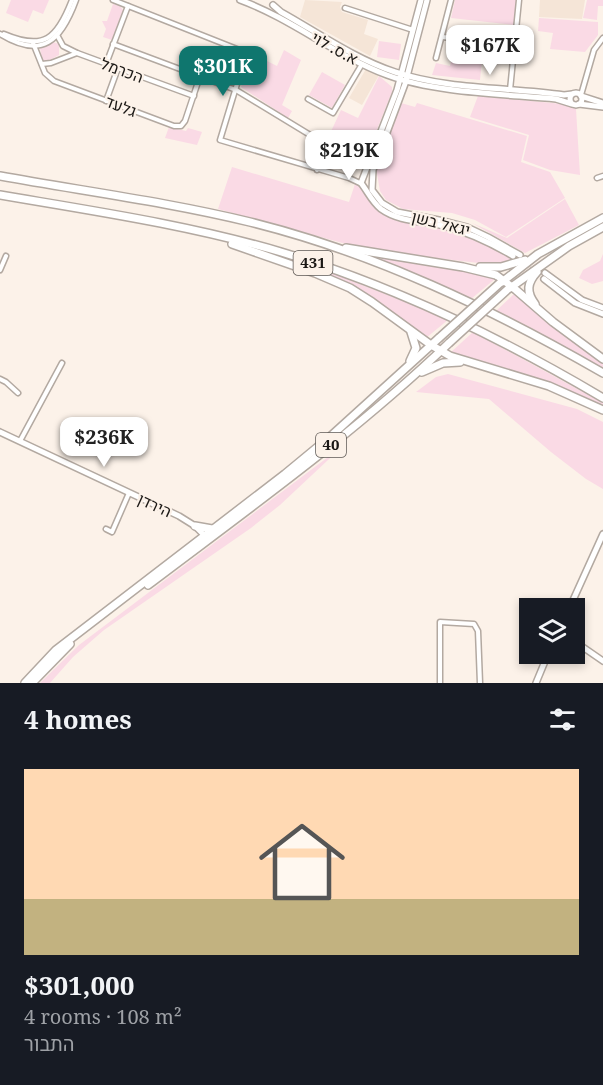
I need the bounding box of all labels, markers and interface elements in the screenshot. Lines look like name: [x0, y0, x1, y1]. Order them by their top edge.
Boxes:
pin: $167K: [448, 25, 532, 76]
street label: א.ס. לוי: [308, 26, 362, 70]
text: $167K: [460, 31, 520, 58]
pin: $301K: [181, 46, 265, 97]
street label: הכרמל: [97, 52, 147, 88]
text: $301K: [193, 52, 253, 79]
street label: גלעד: [102, 90, 140, 122]
pin: $219K: [307, 130, 391, 181]
text: $219K: [319, 136, 379, 163]
street label: יגאל בשן: [410, 205, 472, 241]
road number: 431: [294, 251, 332, 275]
pin: $236K: [62, 417, 146, 468]
text: $236K: [74, 423, 134, 450]
road number: 40: [316, 433, 346, 457]
street label: הירדן: [134, 488, 176, 522]
map controls: [519, 598, 585, 664]
button: layers: [519, 598, 585, 664]
text: 4 homes: [24, 701, 132, 737]
icon: filters: [546, 703, 579, 736]
icon: home: [248, 808, 356, 916]
text: $301,000: [24, 967, 134, 1003]
text: 4 rooms · 108 m²: [24, 1003, 182, 1030]
text: התבור: [24, 1030, 75, 1057]

